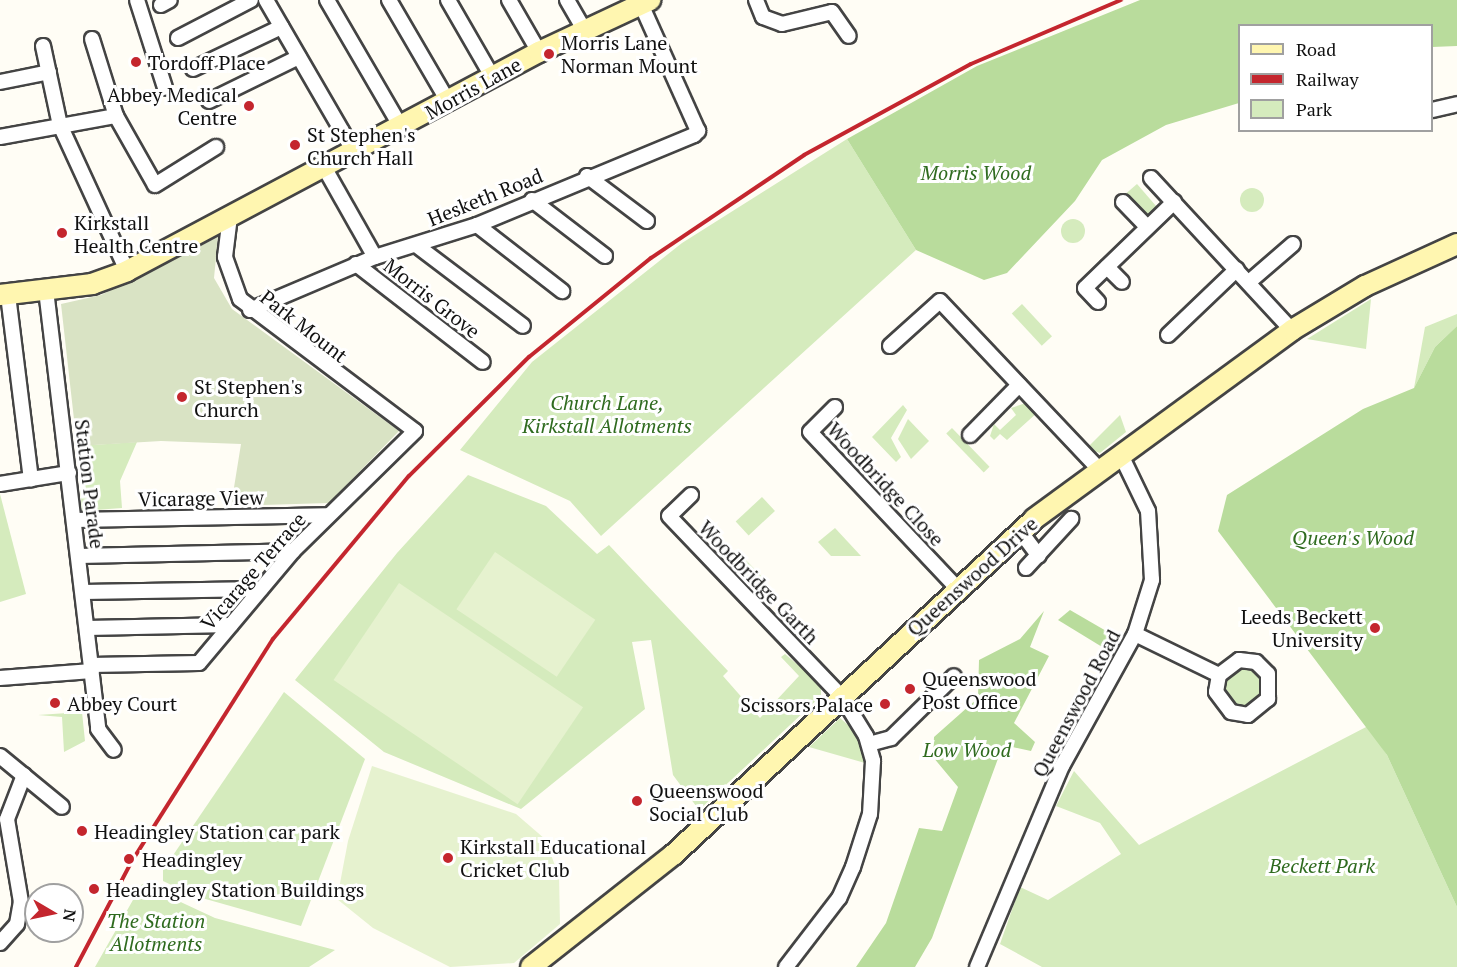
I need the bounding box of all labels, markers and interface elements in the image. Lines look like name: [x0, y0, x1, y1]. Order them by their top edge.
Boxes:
legend: [1238, 24, 1433, 132]
place label: Morris Lane Norman Mount: [561, 30, 698, 77]
text: Road: [1296, 37, 1336, 61]
marker: Morris Lane Norman Mount: [542, 47, 556, 61]
place label: Tordoff Place: [148, 50, 266, 74]
street label: Morris Lane: [421, 52, 525, 124]
marker: Tordoff Place: [129, 55, 143, 69]
text: Railway: [1296, 67, 1359, 91]
place label: Abbey Medical Centre: [107, 83, 237, 130]
text: Park: [1296, 97, 1332, 121]
marker: Abbey Medical Centre: [242, 99, 256, 113]
place label: St Stephen's Church Hall: [307, 122, 416, 169]
marker: St Stephen's Church Hall: [288, 138, 302, 152]
park label: Morris Wood: [921, 160, 1031, 184]
street label: Hesketh Road: [424, 163, 546, 231]
place label: Kirkstall Health Centre: [74, 210, 198, 257]
marker: Kirkstall Health Centre: [55, 226, 69, 240]
street label: Morris Grove: [379, 253, 485, 343]
street label: Park Mount: [256, 285, 352, 367]
place label: St Stephen's Church: [194, 374, 303, 421]
marker: St Stephen's Church: [175, 390, 189, 404]
park label: Church Lane, Kirkstall Allotments: [522, 390, 692, 437]
street label: Woodbridge Close: [823, 417, 949, 551]
street label: Station Parade: [70, 418, 110, 550]
street label: Vicarage View: [137, 485, 265, 511]
street label: Vicarage Terrace: [195, 507, 311, 635]
street label: Queenswood Drive: [902, 511, 1042, 641]
street label: Woodbridge Garth: [694, 515, 824, 649]
park label: Queen's Wood: [1292, 525, 1414, 549]
place label: Leeds Beckett University: [1241, 604, 1363, 651]
marker: Leeds Beckett University: [1368, 621, 1382, 635]
street label: Queenswood Road: [1027, 625, 1125, 781]
place label: Queenswood Post Office: [922, 666, 1036, 713]
marker: Queenswood Post Office: [903, 682, 917, 696]
place label: Abbey Court: [67, 691, 177, 715]
place label: Scissors Palace: [740, 692, 873, 716]
marker: Abbey Court: [48, 696, 62, 710]
marker: Scissors Palace: [878, 697, 892, 711]
park label: Low Wood: [923, 737, 1011, 761]
place label: Queenswood Social Club: [649, 778, 763, 825]
marker: Queenswood Social Club: [630, 794, 644, 808]
place label: Headingley Station car park: [94, 819, 340, 843]
marker: Headingley Station car park: [75, 824, 89, 838]
place label: Kirkstall Educational Cricket Club: [460, 834, 646, 881]
place label: Headingley: [142, 847, 242, 871]
marker: Headingley: [120, 850, 138, 868]
marker: Kirkstall Educational Cricket Club: [441, 851, 455, 865]
park label: Beckett Park: [1269, 853, 1375, 877]
place label: Headingley Station Buildings: [106, 877, 364, 901]
marker: Headingley Station Buildings: [87, 882, 101, 896]
north arrow: [24, 883, 84, 943]
text: N: [58, 908, 82, 923]
park label: The Station Allotments: [107, 909, 205, 956]

